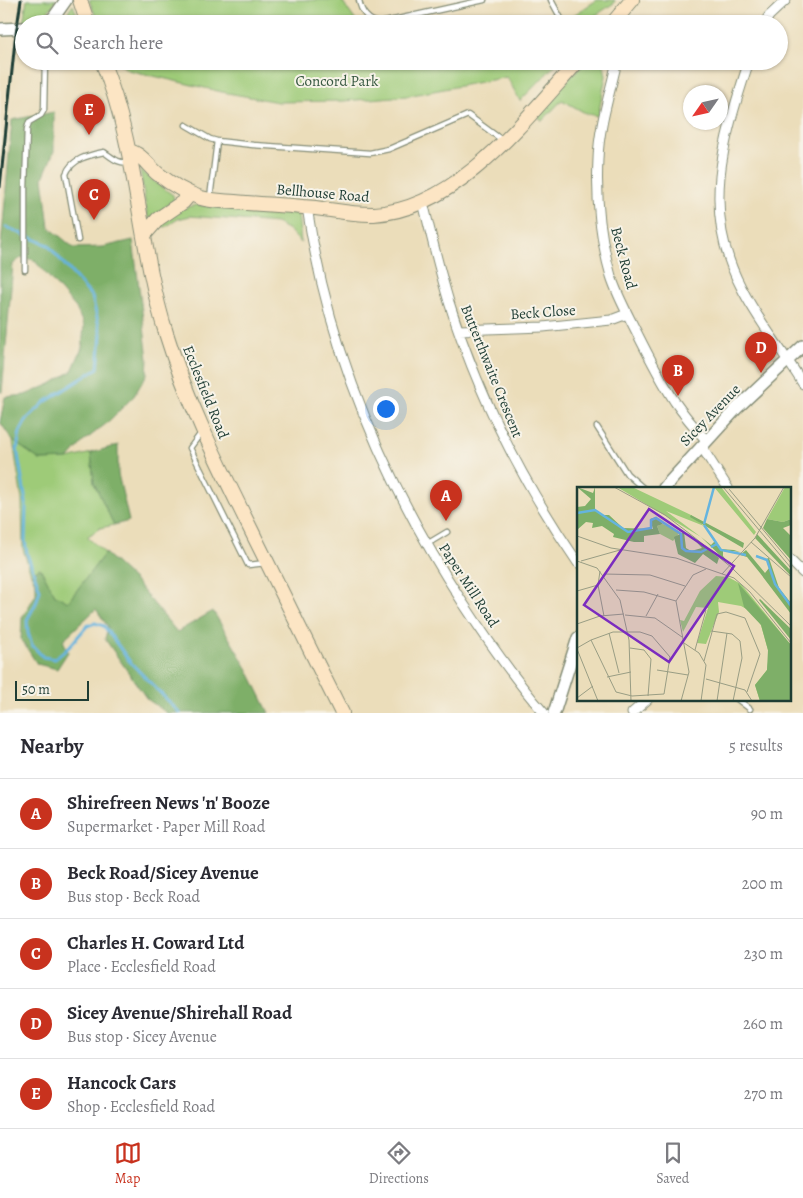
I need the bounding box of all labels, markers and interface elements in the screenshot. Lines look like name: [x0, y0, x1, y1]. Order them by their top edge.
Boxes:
search box: [15, 15, 788, 70]
icon: search: [33, 29, 61, 57]
text: Search here: [73, 30, 163, 56]
park label: Concord Park: [295, 71, 379, 91]
north arrow: [683, 85, 728, 130]
pin: E: [73, 94, 105, 135]
pin: C: [78, 179, 110, 220]
street label: Bellhouse Road: [276, 179, 371, 207]
street label: Beck Road: [606, 225, 642, 292]
street label: Beck Close: [510, 300, 577, 324]
street label: Butterthwaite Crescent: [456, 302, 528, 441]
pin: D: [745, 332, 777, 373]
street label: Ecclesfield Road: [178, 342, 234, 442]
pin: B: [662, 355, 694, 396]
street label: Sicey Avenue: [675, 379, 745, 450]
your location: [373, 396, 399, 422]
pin: A: [430, 480, 462, 521]
inset map: [577, 487, 790, 700]
street label: Paper Mill Road: [434, 539, 504, 632]
scale bar: [15, 678, 89, 701]
text: 50 m: [22, 680, 50, 699]
text: Nearby: [20, 732, 83, 760]
text: 5 results: [729, 735, 783, 757]
text: Shirefreen News 'n' Booze: [67, 790, 270, 816]
text: A: [31, 803, 41, 825]
text: 90 m: [751, 803, 783, 825]
text: Supermarket · Paper Mill Road: [67, 816, 265, 838]
text: Beck Road/Sicey Avenue: [67, 860, 259, 886]
text: B: [31, 873, 41, 895]
text: 200 m: [742, 873, 783, 895]
text: Bus stop · Beck Road: [67, 886, 200, 908]
text: Charles H. Coward Ltd: [67, 930, 244, 956]
text: C: [31, 943, 41, 965]
text: 230 m: [744, 943, 783, 965]
text: Place · Ecclesfield Road: [67, 956, 216, 978]
text: Sicey Avenue/Shirehall Road: [67, 1000, 292, 1026]
text: D: [30, 1013, 42, 1035]
text: 260 m: [743, 1013, 783, 1035]
text: Bus stop · Sicey Avenue: [67, 1026, 217, 1048]
text: Hancock Cars: [67, 1070, 176, 1096]
text: E: [31, 1083, 41, 1105]
text: 270 m: [744, 1083, 783, 1105]
text: Shop · Ecclesfield Road: [67, 1096, 215, 1118]
tab: Map: [114, 1139, 142, 1188]
tab: Directions: [369, 1139, 429, 1188]
tab: Saved: [656, 1139, 689, 1188]

